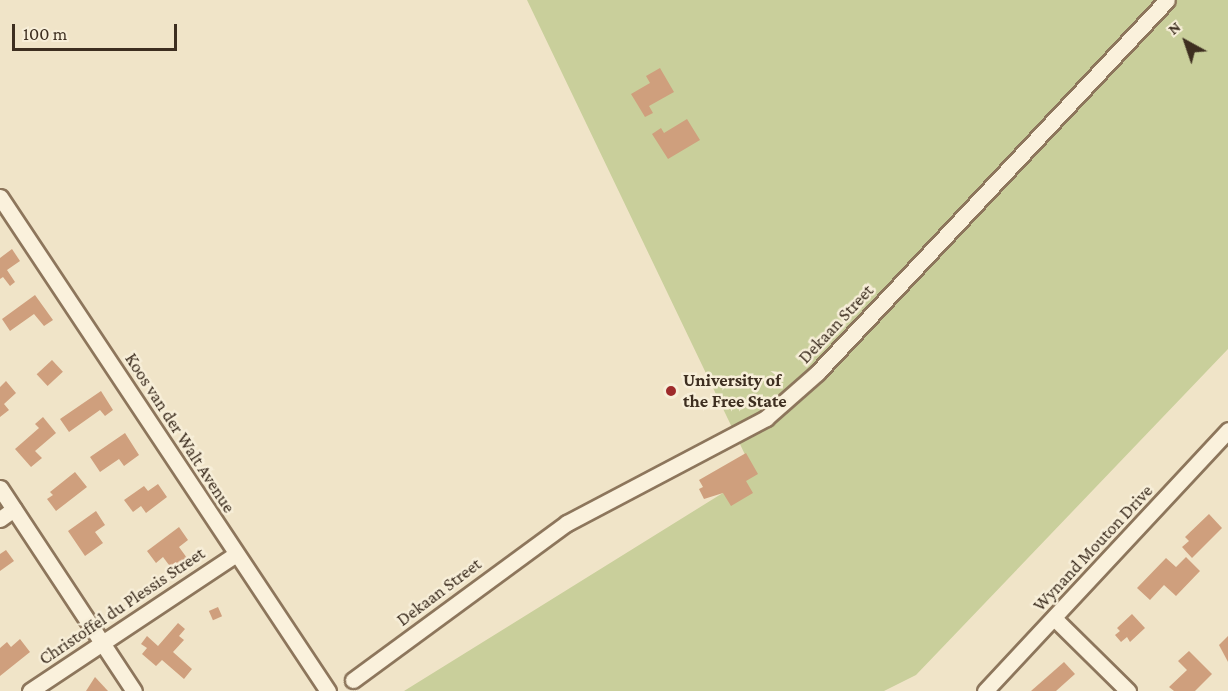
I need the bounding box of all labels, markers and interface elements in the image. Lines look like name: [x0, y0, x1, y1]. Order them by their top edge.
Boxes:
scale bar: [15, 12, 180, 50]
north arrow: [1156, 12, 1216, 72]
text: N: [1164, 18, 1184, 38]
text: 100 m: [23, 24, 67, 44]
street label: Dekaan Street: [794, 280, 878, 368]
street label: Koos van der Walt Avenue: [120, 349, 240, 517]
place label: University of the Free State: [683, 370, 787, 412]
marker: University of the Free State: [664, 384, 678, 398]
street label: Wynand Mouton Drive: [1029, 480, 1157, 616]
street label: Christoffel du Plessis Street: [35, 542, 209, 670]
street label: Dekaan Street: [392, 553, 486, 631]

